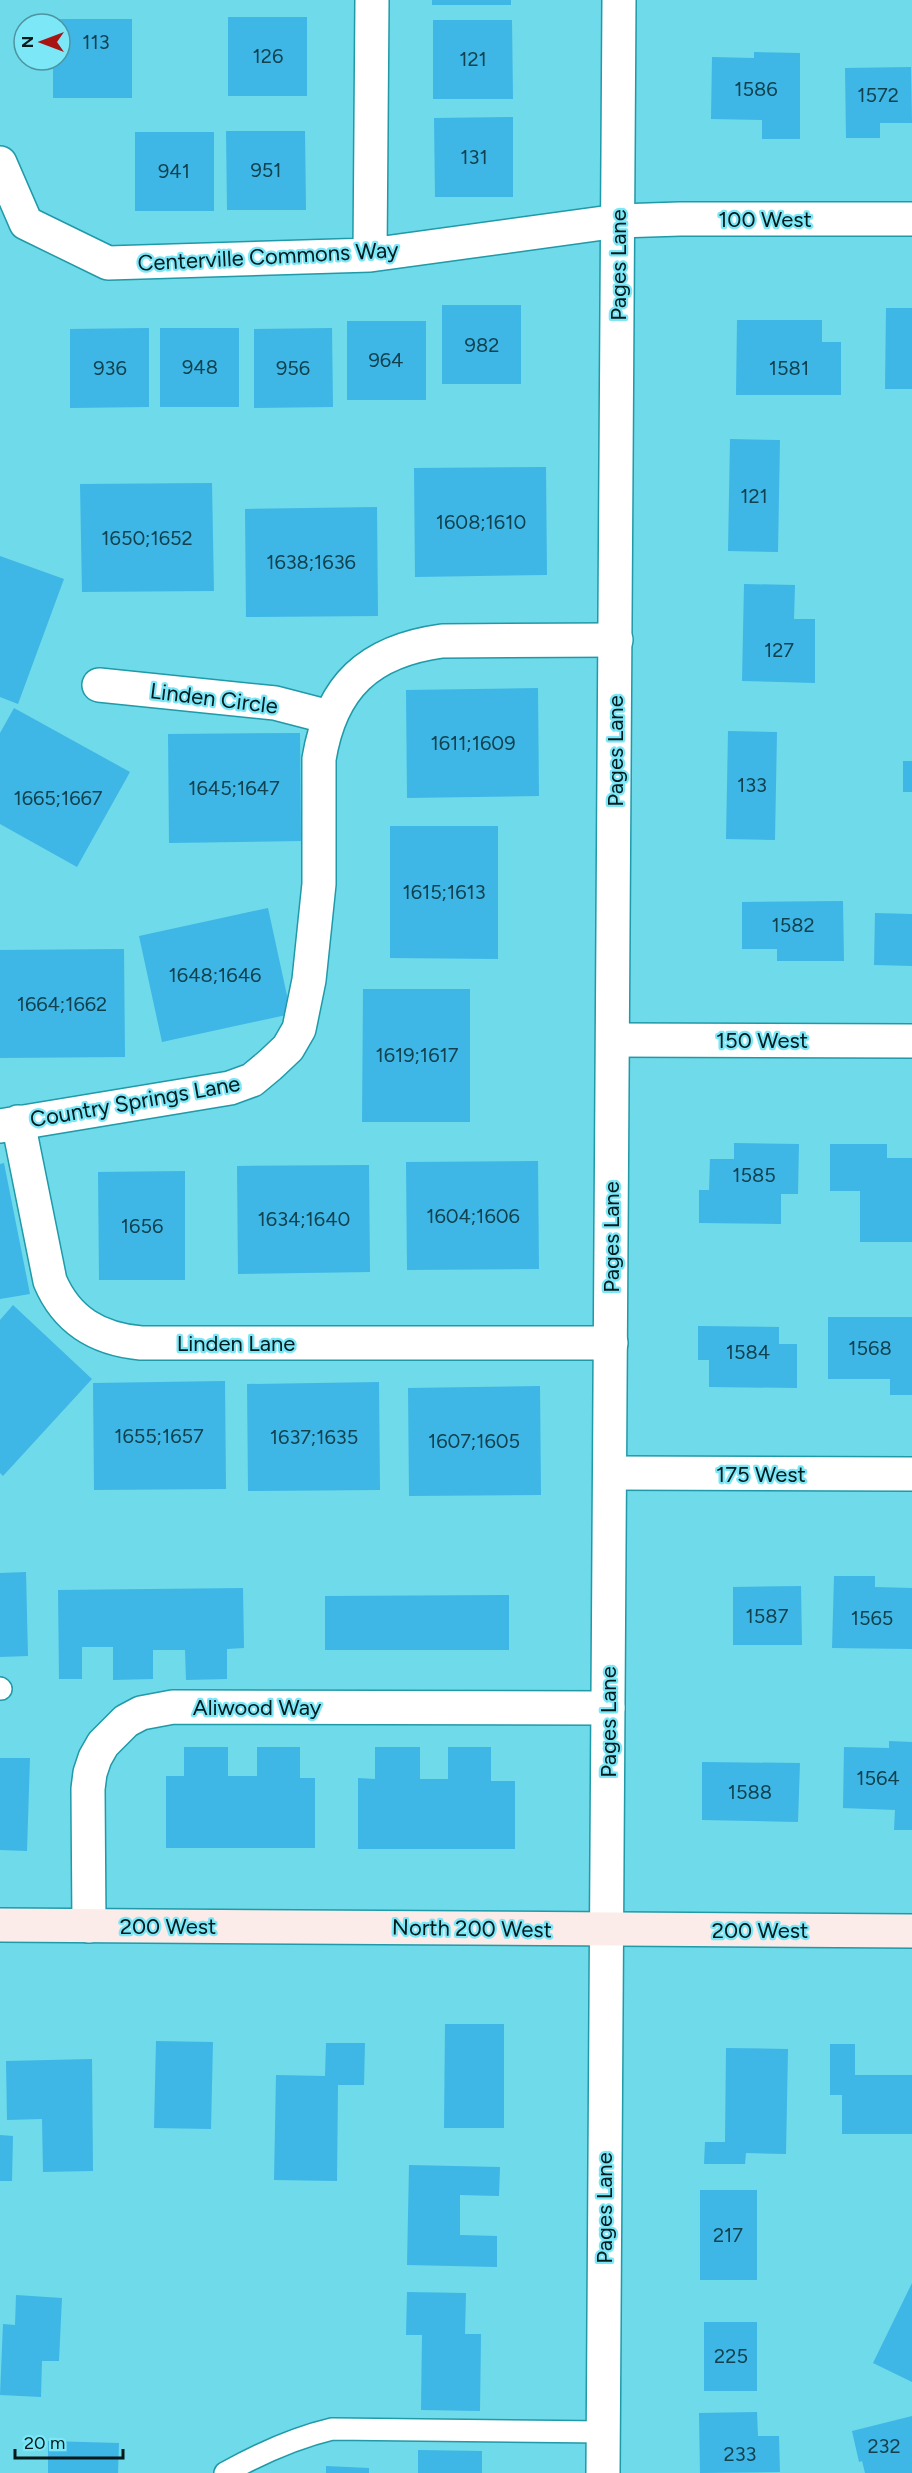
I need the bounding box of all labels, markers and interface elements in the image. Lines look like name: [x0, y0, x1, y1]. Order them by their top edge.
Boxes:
north arrow: [12, 12, 72, 72]
house number: 113: [82, 30, 110, 54]
text: N: [18, 36, 37, 48]
house number: 126: [253, 44, 283, 68]
house number: 121: [459, 47, 487, 71]
house number: 1586: [734, 77, 778, 101]
house number: 1572: [857, 83, 899, 107]
house number: 131: [460, 145, 488, 169]
house number: 951: [250, 158, 282, 182]
house number: 941: [158, 159, 190, 183]
street label: 100 West: [718, 206, 812, 233]
street label: Pages Lane: [605, 209, 632, 321]
street label: Centerville Commons Way: [137, 236, 400, 277]
house number: 982: [465, 333, 499, 357]
house number: 964: [368, 348, 404, 372]
house number: 948: [182, 355, 218, 379]
house number: 936: [93, 356, 127, 380]
house number: 956: [276, 356, 310, 380]
house number: 1581: [769, 356, 809, 380]
house number: 121: [740, 484, 768, 508]
house number: 1608;1610: [436, 510, 526, 534]
house number: 1650;1652: [101, 526, 193, 550]
house number: 1638;1636: [266, 550, 356, 574]
house number: 127: [764, 638, 794, 662]
street label: Linden Circle: [148, 677, 279, 720]
street label: Pages Lane: [602, 695, 629, 807]
house number: 1611;1609: [431, 731, 516, 755]
house number: 133: [737, 773, 767, 797]
house number: 1645;1647: [188, 776, 280, 800]
house number: 1665;1667: [13, 786, 103, 810]
house number: 1615;1613: [402, 880, 486, 904]
house number: 1582: [771, 913, 815, 937]
house number: 1648;1646: [169, 963, 261, 987]
house number: 1664;1662: [17, 992, 107, 1016]
street label: 150 West: [716, 1027, 808, 1054]
house number: 1619;1617: [376, 1043, 459, 1067]
street label: Country Springs Lane: [28, 1070, 242, 1133]
house number: 1585: [732, 1163, 776, 1187]
street label: Pages Lane: [598, 1181, 625, 1293]
house number: 1604;1606: [426, 1204, 520, 1228]
house number: 1634;1640: [258, 1207, 350, 1231]
house number: 1656: [121, 1214, 163, 1238]
street label: Linden Lane: [177, 1330, 295, 1357]
house number: 1568: [848, 1336, 892, 1360]
house number: 1584: [726, 1340, 770, 1364]
house number: 1655;1657: [114, 1424, 204, 1448]
house number: 1637;1635: [270, 1425, 358, 1449]
house number: 1607;1605: [428, 1429, 520, 1453]
street label: 175 West: [716, 1461, 806, 1488]
house number: 1587: [746, 1604, 789, 1628]
house number: 1565: [851, 1606, 893, 1630]
street label: Pages Lane: [595, 1666, 622, 1778]
street label: Aliwood Way: [193, 1694, 322, 1721]
house number: 1564: [856, 1766, 900, 1790]
house number: 1588: [728, 1780, 772, 1804]
street label: 200 West: [120, 1913, 216, 1940]
street label: North 200 West: [392, 1914, 552, 1943]
street label: 200 West: [712, 1917, 808, 1944]
street label: Pages Lane: [591, 2152, 618, 2264]
house number: 217: [713, 2223, 743, 2247]
house number: 225: [714, 2344, 748, 2368]
scale bar: [15, 2422, 123, 2460]
text: 20 m: [24, 2432, 65, 2454]
house number: 232: [867, 2434, 901, 2458]
house number: 233: [724, 2442, 756, 2466]

